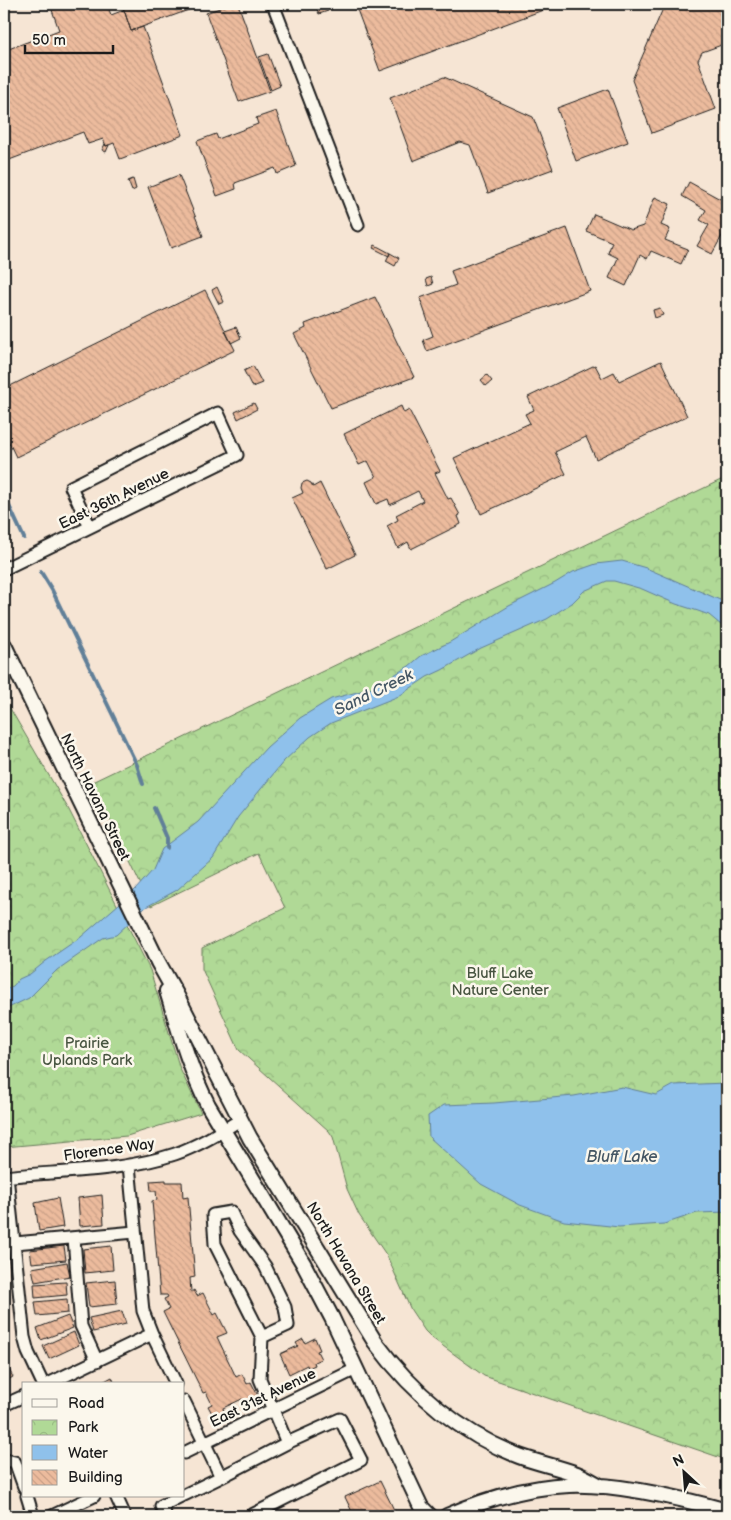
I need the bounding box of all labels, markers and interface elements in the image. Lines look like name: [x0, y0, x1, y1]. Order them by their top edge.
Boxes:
scale bar: [25, 22, 112, 54]
text: 50 m: [32, 31, 66, 50]
street label: East 36th Avenue: [56, 464, 172, 534]
water label: Sand Creek: [331, 665, 418, 720]
street label: North Havana Street: [56, 730, 134, 864]
park label: Bluff Lake Nature Center: [451, 964, 549, 1000]
park label: Prairie Uplands Park: [42, 1034, 133, 1070]
street label: Florence Way: [62, 1134, 156, 1166]
water label: Bluff Lake: [586, 1148, 658, 1167]
street label: North Havana Street: [302, 1198, 390, 1328]
street label: East 31st Avenue: [207, 1364, 319, 1432]
legend: [22, 1382, 185, 1498]
text: Road: [68, 1394, 104, 1413]
text: Park: [68, 1418, 99, 1437]
text: Water: [68, 1444, 108, 1463]
north arrow: [658, 1448, 708, 1498]
text: N: [670, 1451, 687, 1471]
text: Building: [68, 1468, 123, 1487]

